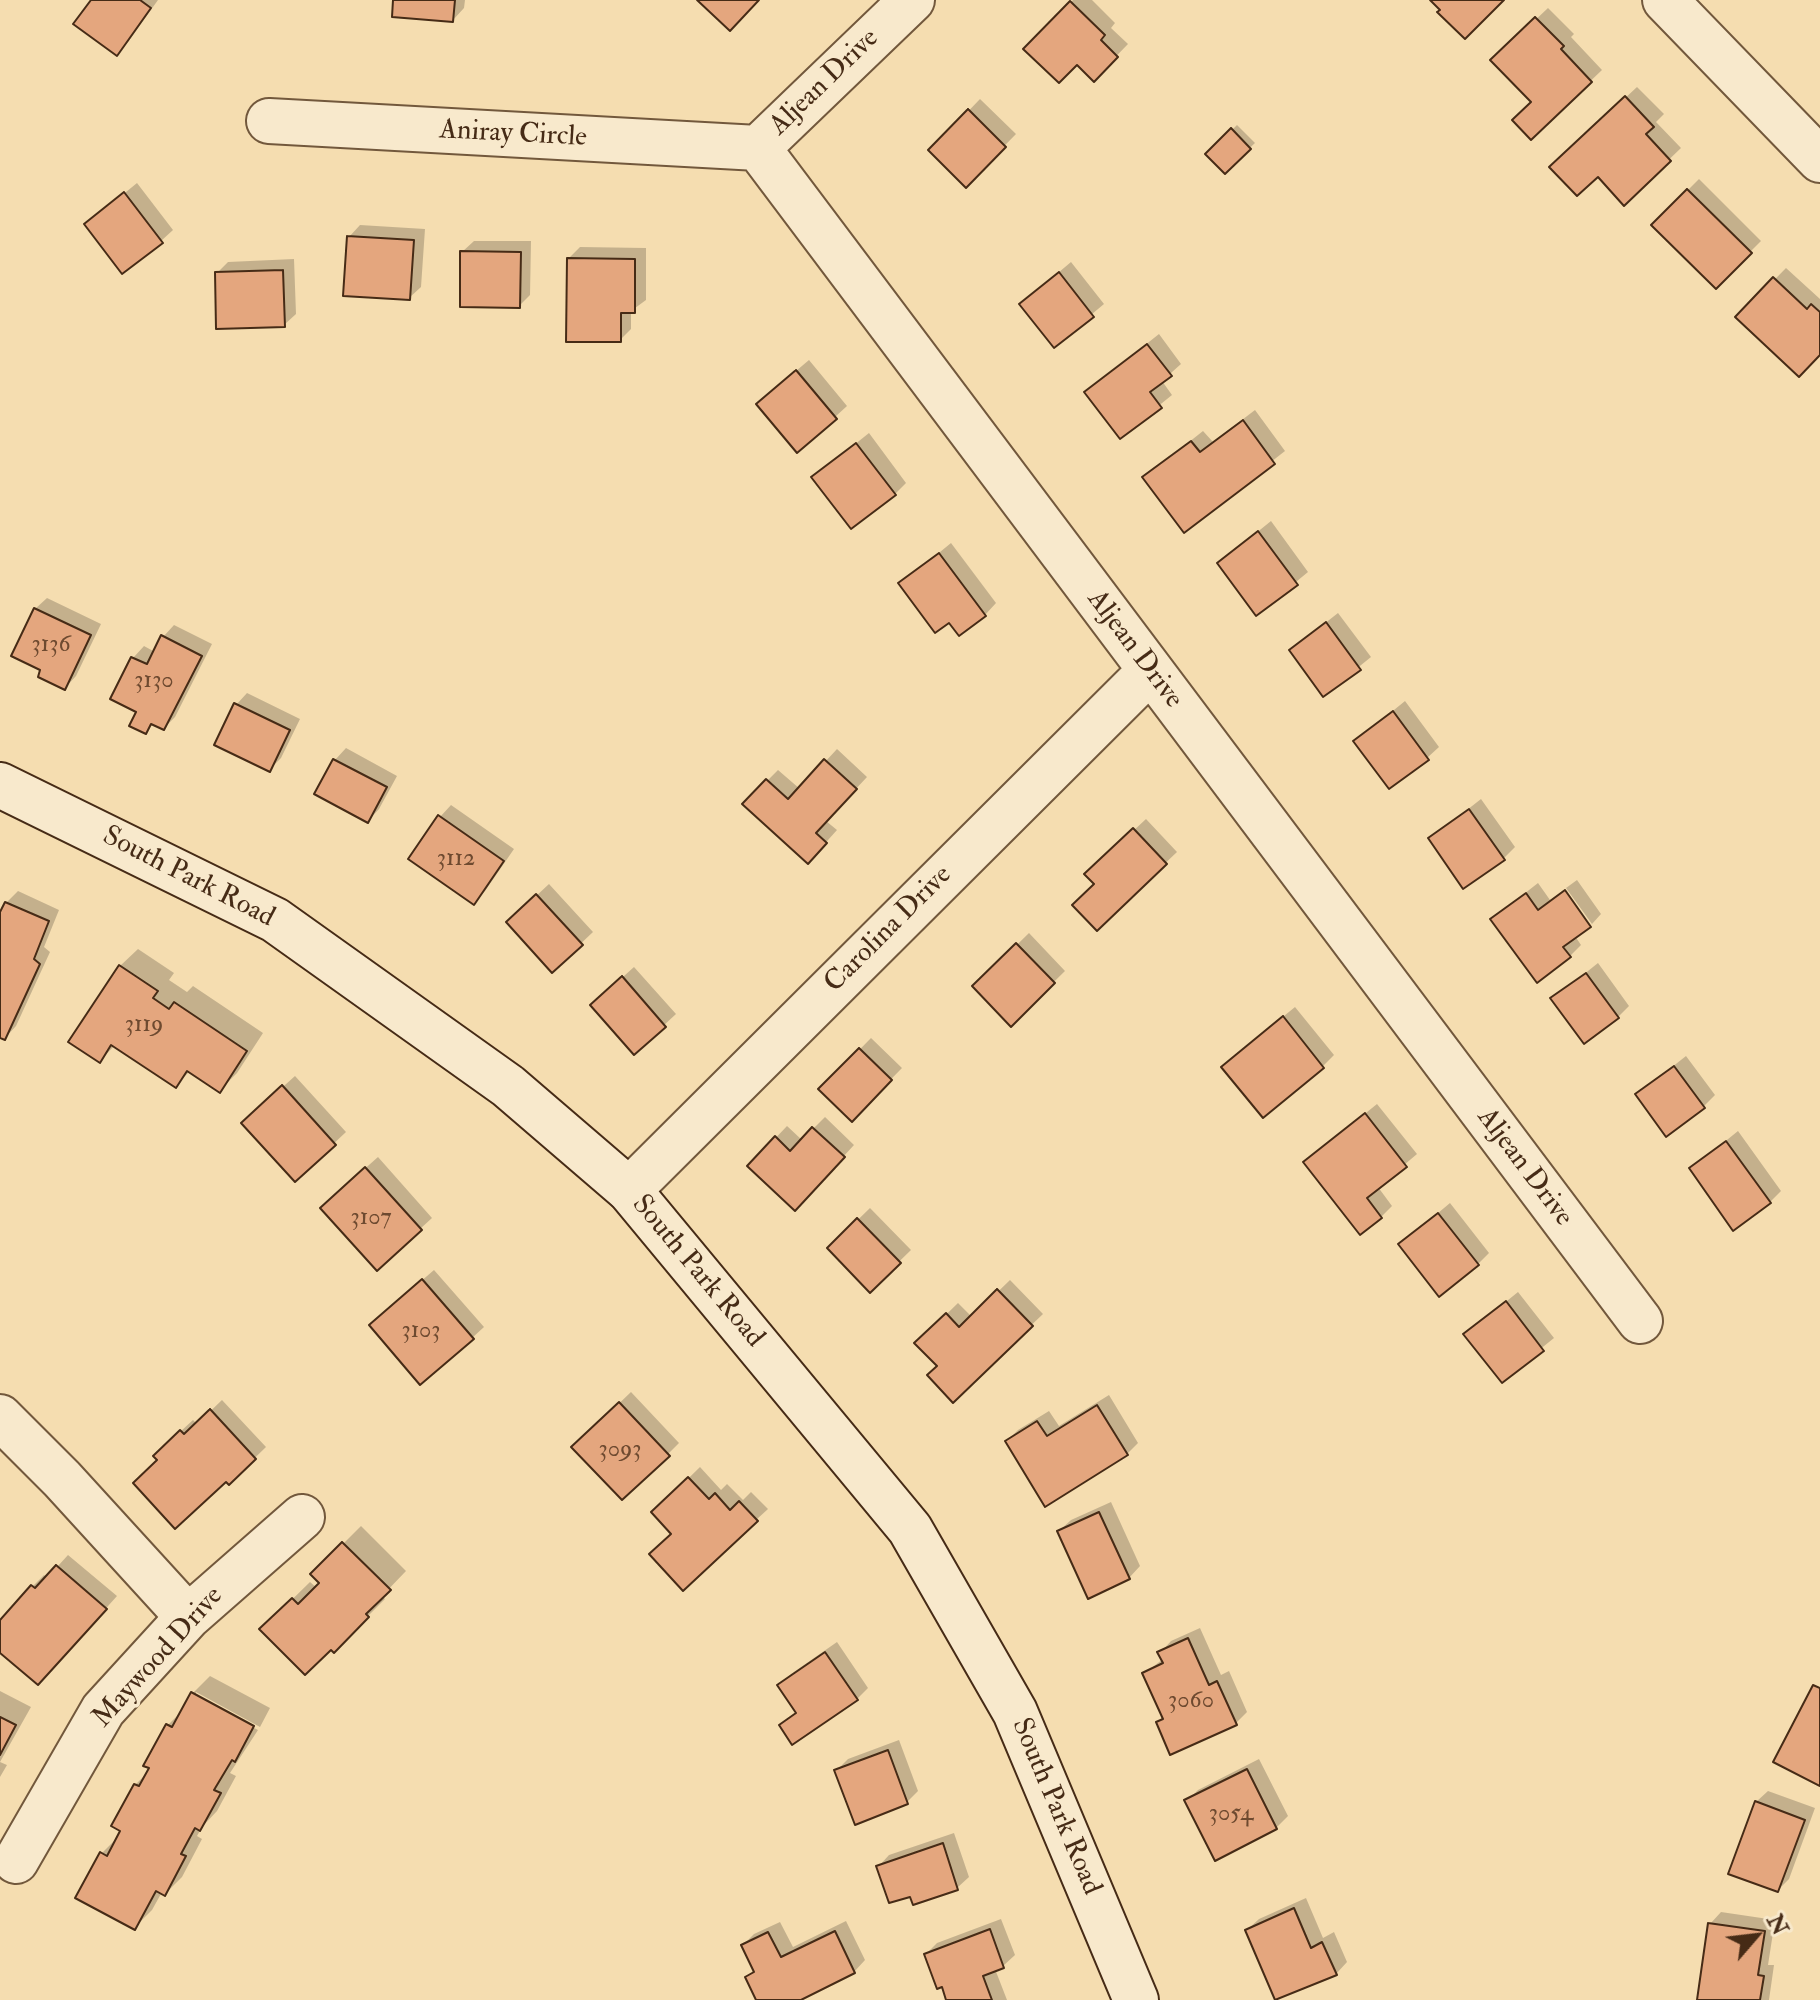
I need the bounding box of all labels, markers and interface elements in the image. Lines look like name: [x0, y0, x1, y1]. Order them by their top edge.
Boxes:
street label: Aljean Drive: [763, 23, 887, 143]
street label: Aniray Circle: [438, 114, 588, 156]
street label: Aljean Drive: [1079, 584, 1189, 716]
house number: 3136: [31, 632, 71, 660]
house number: 3130: [134, 668, 174, 696]
street label: South Park Road: [96, 820, 280, 936]
house number: 3112: [437, 846, 475, 874]
street label: Carolina Drive: [818, 859, 960, 1001]
house number: 3119: [125, 1012, 163, 1040]
street label: Aljean Drive: [1469, 1102, 1579, 1234]
street label: South Park Road: [624, 1189, 770, 1355]
house number: 3107: [351, 1205, 391, 1233]
house number: 3103: [401, 1318, 441, 1346]
house number: 3093: [598, 1437, 642, 1465]
street label: Maywood Drive: [87, 1581, 231, 1735]
house number: 3060: [1168, 1688, 1214, 1716]
street label: South Park Road: [1003, 1714, 1107, 1900]
house number: 3054: [1209, 1801, 1253, 1829]
north arrow: [1716, 1896, 1796, 1976]
text: N: [1760, 1909, 1794, 1940]

